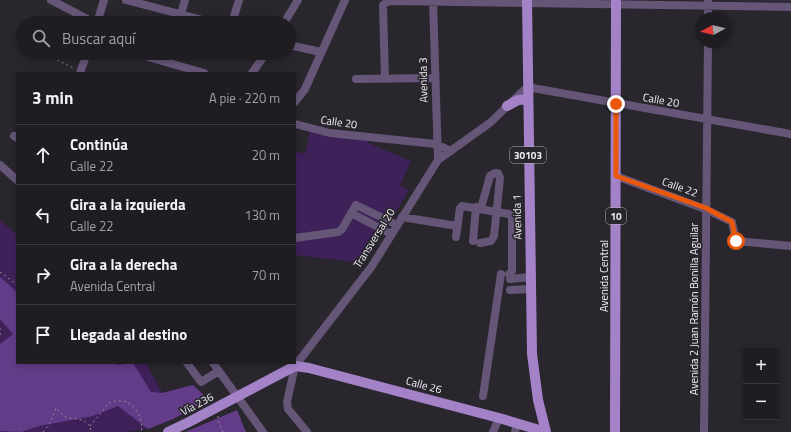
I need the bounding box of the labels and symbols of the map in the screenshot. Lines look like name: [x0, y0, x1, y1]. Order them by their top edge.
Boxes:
north arrow: [695, 12, 731, 48]
street label: Avenida 3: [415, 57, 431, 103]
street label: Calle 20: [641, 89, 681, 111]
route end: [607, 95, 625, 113]
street label: Calle 20: [320, 112, 358, 132]
road number: 30103: [510, 147, 546, 163]
street label: Calle 22: [660, 173, 700, 201]
street label: Avenida 1: [509, 194, 525, 240]
street label: Transversal 20: [349, 205, 399, 271]
road number: 10: [606, 208, 626, 224]
street label: Avenida 2 Juan Ramón Bonilla Aguilar: [686, 223, 702, 395]
route start: [727, 232, 745, 250]
street label: Avenida Central: [596, 240, 612, 312]
street label: Calle 26: [404, 373, 444, 397]
street label: Vía 236: [178, 389, 216, 419]

